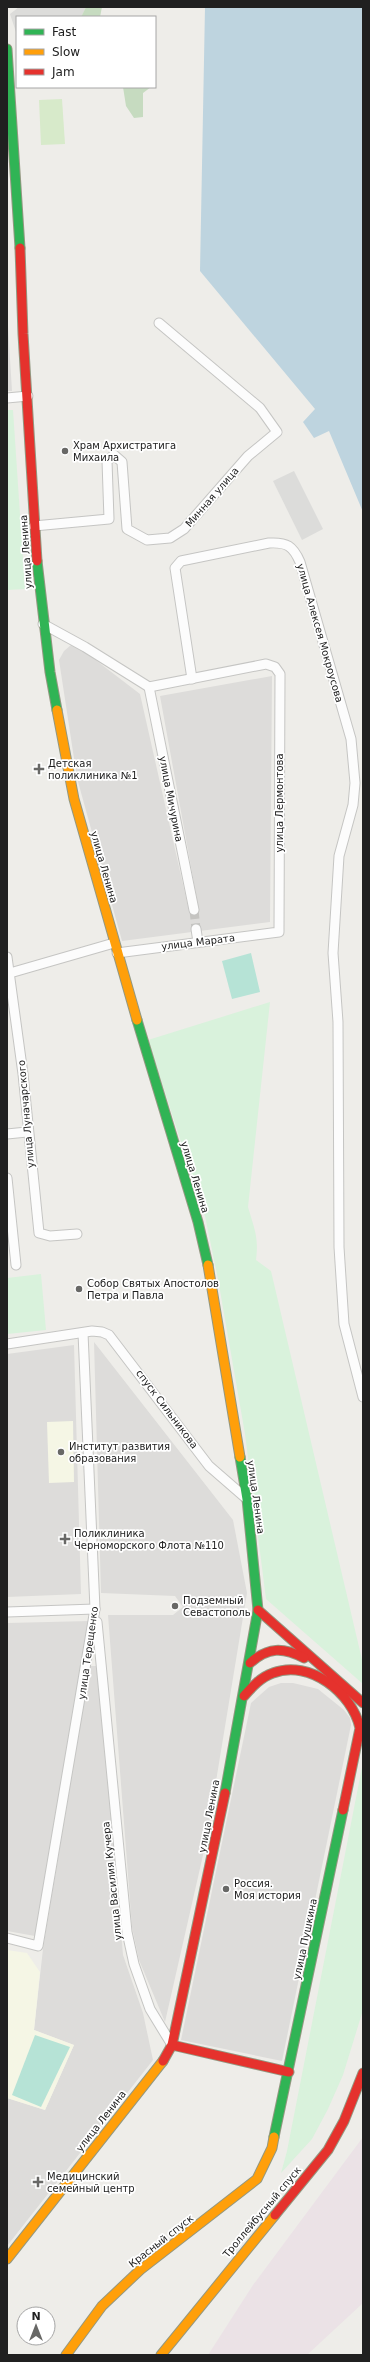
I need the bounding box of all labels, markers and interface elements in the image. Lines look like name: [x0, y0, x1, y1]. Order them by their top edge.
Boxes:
legend: [16, 16, 156, 88]
text: Fast: [52, 25, 76, 39]
text: Slow: [52, 45, 80, 59]
text: Jam: [51, 65, 75, 79]
place label: Храм Архистратига Михаила: [73, 440, 176, 463]
marker: Храм Архистратига Михаила: [60, 446, 70, 456]
street label: Минная улица: [183, 465, 241, 529]
street label: улица Ленина: [18, 515, 34, 589]
street label: улица Алексея Мокроусова: [295, 562, 345, 704]
street label: улица Лермонтова: [274, 753, 285, 853]
street label: улица Мичурина: [157, 755, 185, 843]
place label: Детская поликлиника №1: [48, 758, 138, 781]
marker: Детская поликлиника №1: [33, 763, 45, 775]
street label: улица Ленина: [88, 830, 120, 904]
street label: улица Марата: [161, 932, 235, 952]
street label: улица Луначарского: [16, 1060, 36, 1168]
street label: улица Ленина: [179, 1140, 211, 1214]
place label: Собор Святых Апостолов Петра и Павла: [87, 1278, 219, 1301]
marker: Собор Святых Апостолов Петра и Павла: [74, 1284, 84, 1294]
street label: спуск Сильникова: [134, 1367, 200, 1451]
place label: Институт развития образования: [69, 1441, 170, 1464]
marker: Институт развития образования: [56, 1447, 66, 1457]
street label: улица Ленина: [245, 1459, 267, 1535]
place label: Поликлиника Черноморского Флота №110: [74, 1528, 224, 1551]
marker: Поликлиника Черноморского Флота №110: [59, 1533, 71, 1545]
place label: Подземный Севастополь: [183, 1595, 251, 1618]
marker: Подземный Севастополь: [170, 1601, 180, 1611]
street label: улица Терещенко: [76, 1606, 100, 1700]
street label: улица Ленина: [197, 1778, 221, 1854]
street label: улица Василия Кучера: [100, 1821, 124, 1941]
place label: Россия. Моя история: [234, 1878, 301, 1901]
marker: Россия. Моя история: [221, 1884, 231, 1894]
street label: улица Пушкина: [291, 1897, 319, 1981]
street label: улица Ленина: [74, 2088, 128, 2154]
street label: Троллейбусный спуск: [220, 2164, 303, 2260]
place label: Медицинский семейный центр: [47, 2171, 135, 2194]
marker: Медицинский семейный центр: [32, 2176, 44, 2188]
street label: Красный спуск: [127, 2212, 195, 2270]
north arrow: [16, 2306, 56, 2346]
text: N: [31, 2310, 41, 2323]

